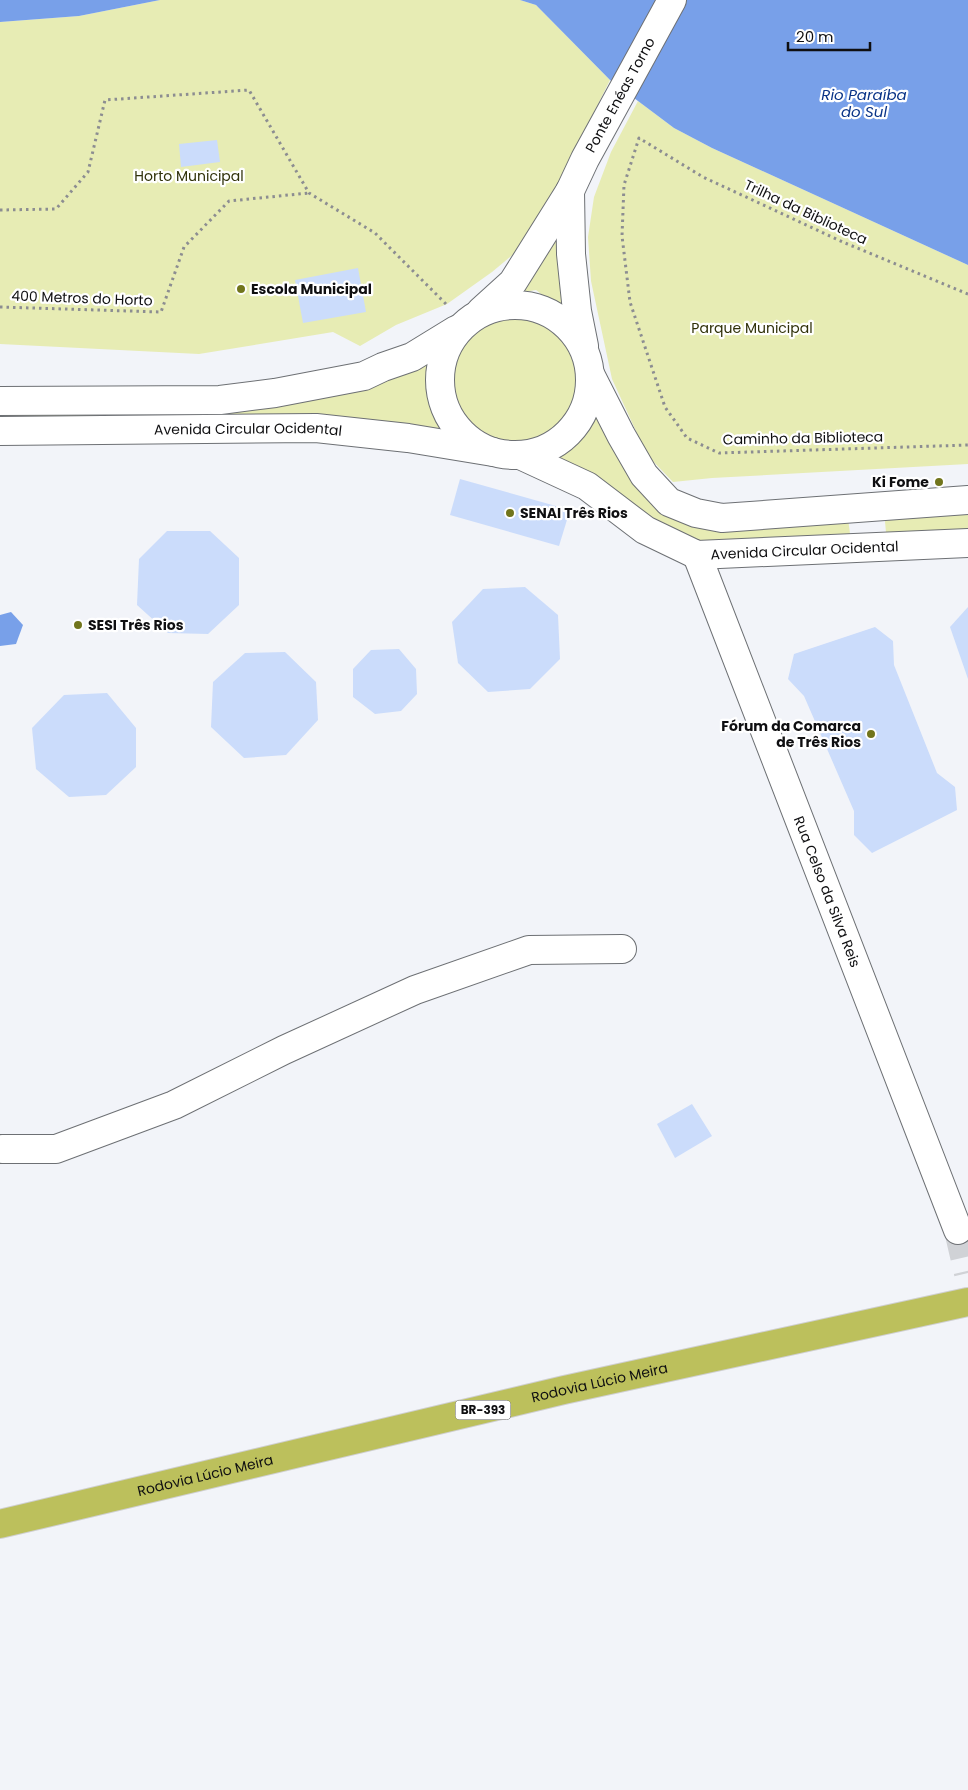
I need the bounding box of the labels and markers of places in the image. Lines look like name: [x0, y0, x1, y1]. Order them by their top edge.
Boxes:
place label: Escola Municipal: [251, 279, 372, 299]
marker: Escola Municipal: [235, 283, 247, 295]
place label: Ki Fome: [872, 472, 929, 492]
marker: Ki Fome: [933, 476, 945, 488]
place label: SENAI Três Rios: [520, 503, 628, 523]
marker: SENAI Três Rios: [504, 507, 516, 519]
place label: SESI Três Rios: [88, 615, 184, 635]
marker: SESI Três Rios: [72, 619, 84, 631]
place label: Fórum da Comarca de Três Rios: [721, 716, 861, 752]
marker: Fórum da Comarca de Três Rios: [865, 728, 877, 740]

